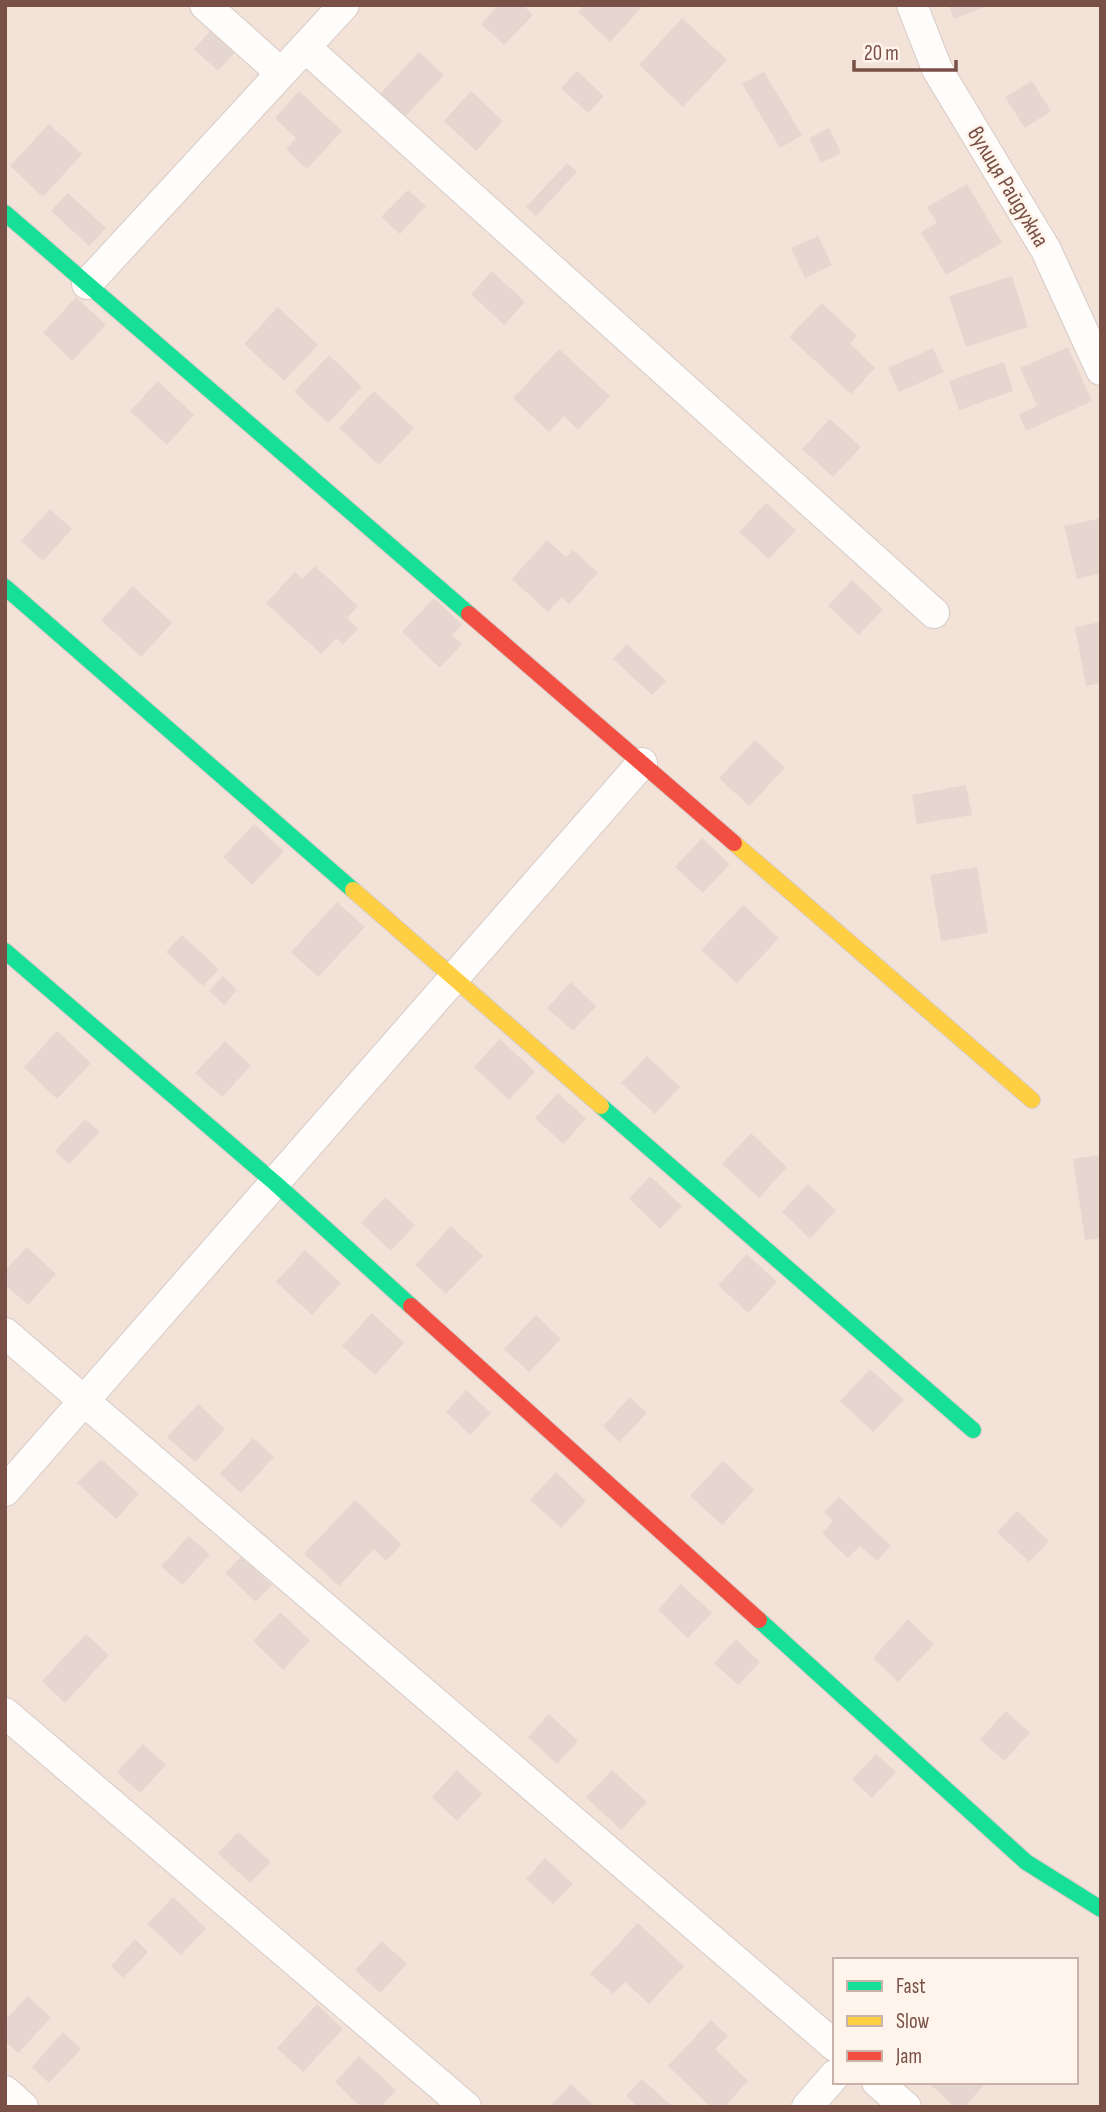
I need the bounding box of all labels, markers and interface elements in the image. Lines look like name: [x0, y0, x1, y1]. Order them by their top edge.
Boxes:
scale bar: [854, 28, 956, 72]
text: 20 m: [864, 41, 899, 66]
street label: вулиця Райдужна: [961, 122, 1055, 252]
legend: [833, 1958, 1078, 2084]
text: Fast: [896, 1974, 926, 1999]
text: Slow: [896, 2009, 930, 2034]
text: Jam: [895, 2044, 922, 2069]

